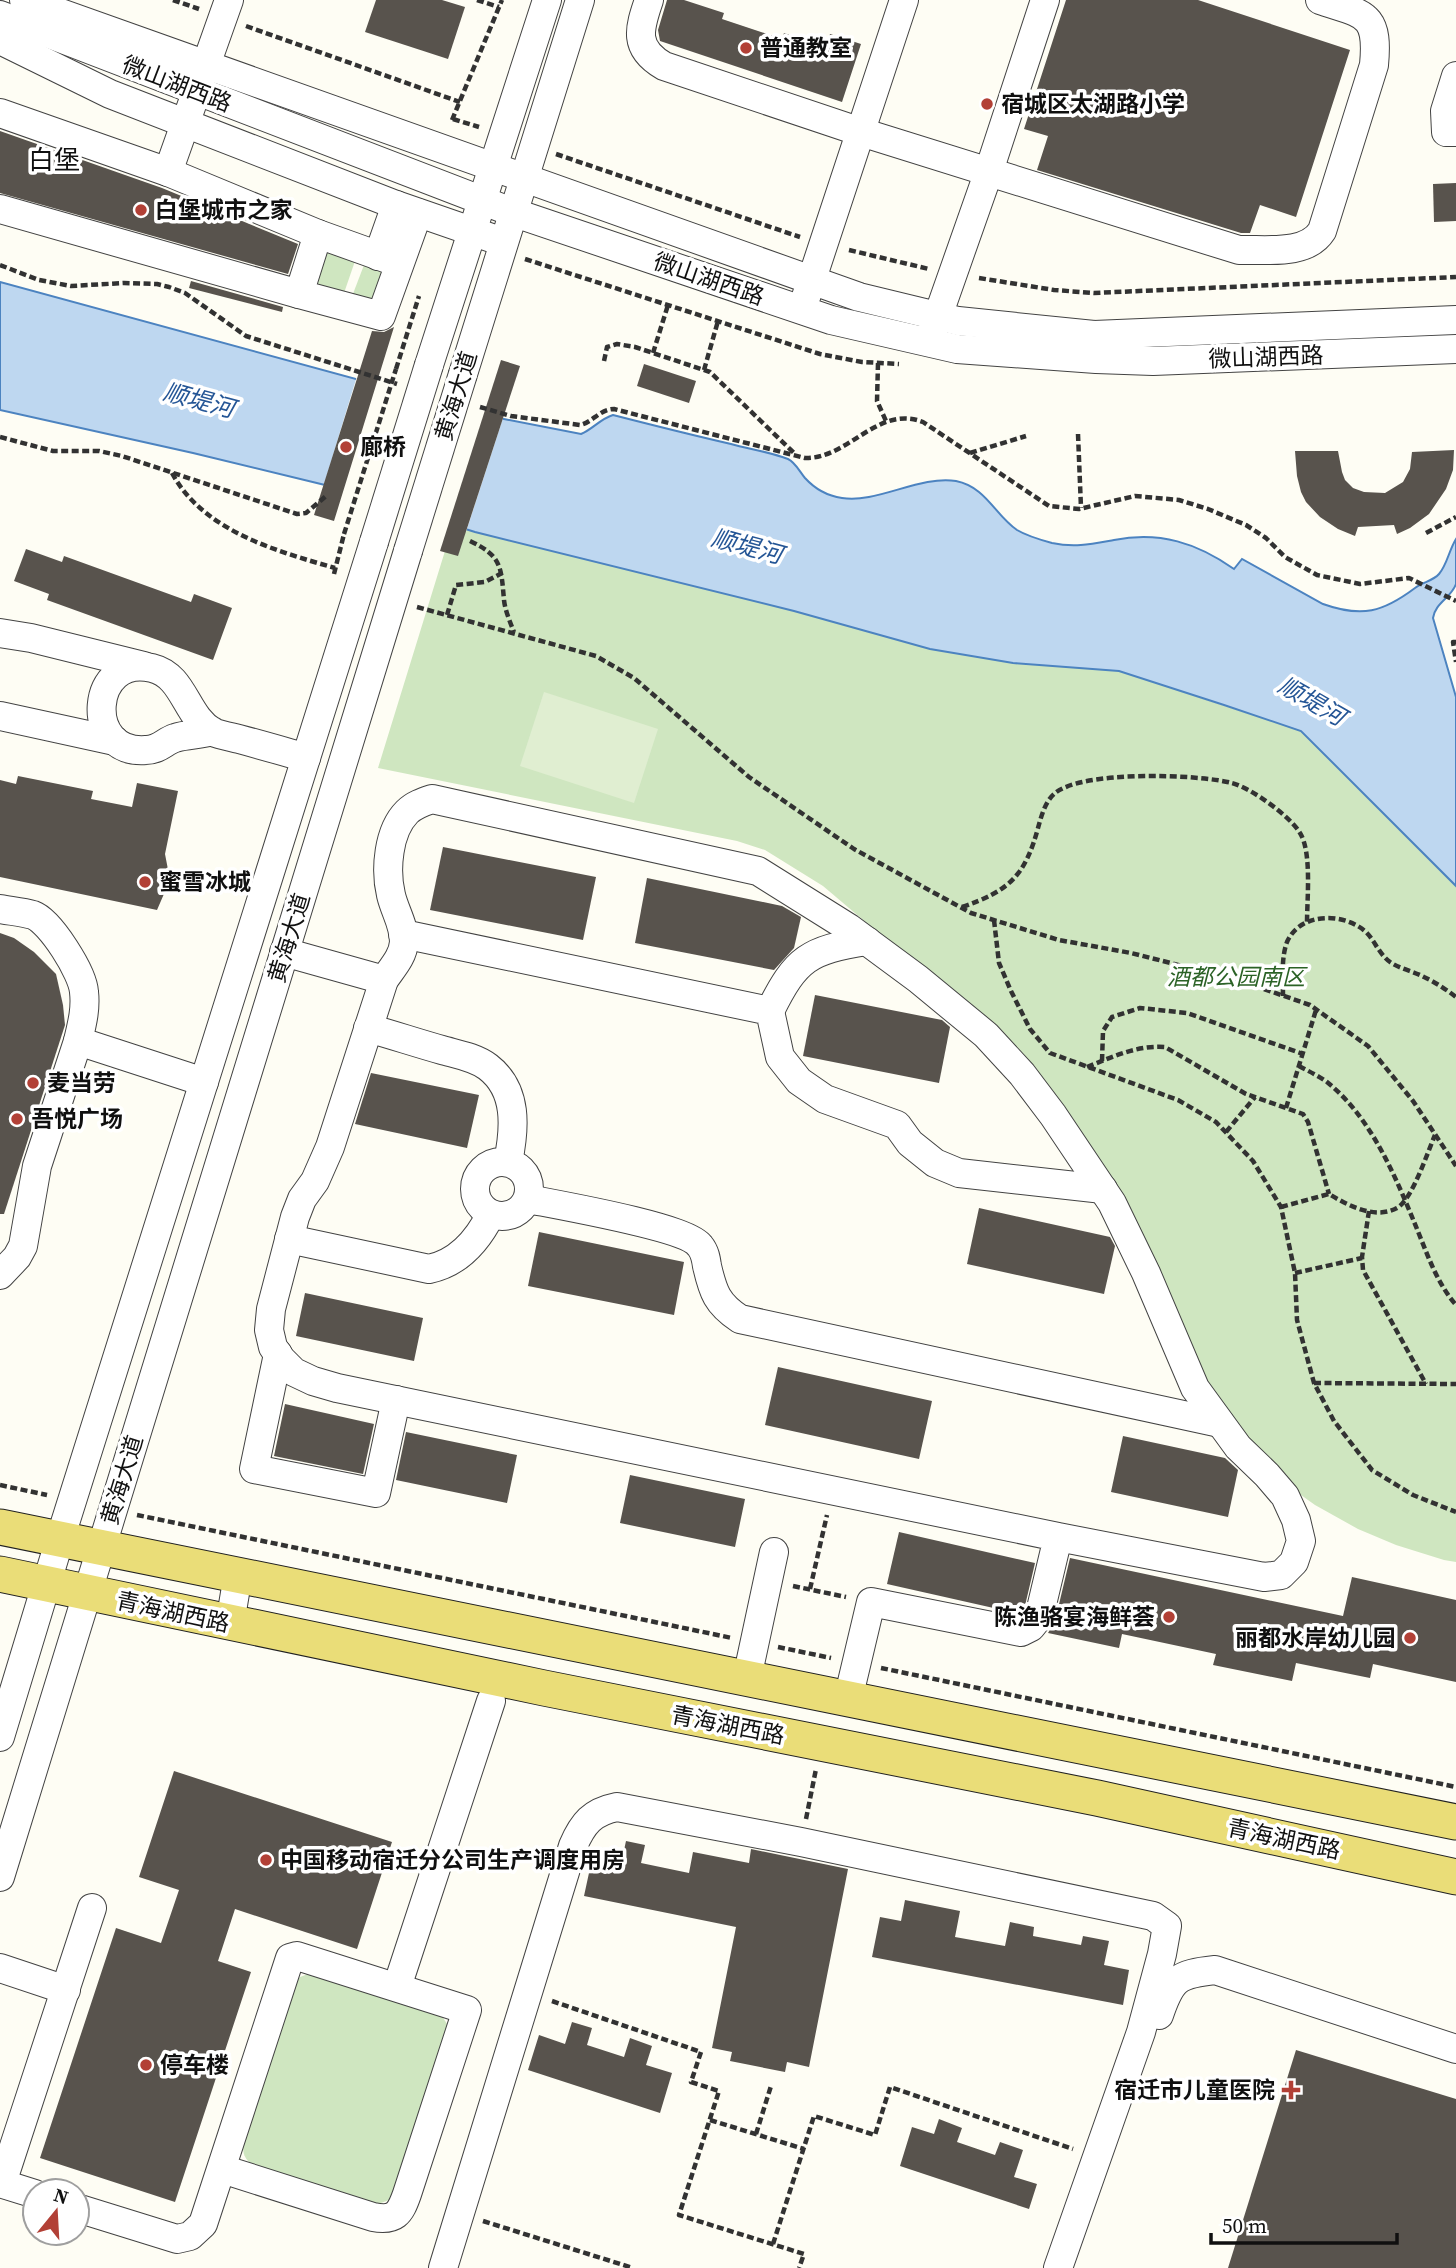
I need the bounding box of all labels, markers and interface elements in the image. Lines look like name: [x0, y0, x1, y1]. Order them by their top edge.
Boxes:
place label: 普通教室: [760, 32, 852, 64]
marker: 普通教室: [738, 40, 754, 56]
street label: 微山湖西路: [118, 48, 236, 120]
place label: 宿城区太湖路小学: [1001, 88, 1185, 120]
marker: 宿城区太湖路小学: [979, 96, 995, 112]
district label: 白堡: [28, 142, 80, 178]
place label: 白堡城市之家: [155, 194, 293, 226]
marker: 白堡城市之家: [133, 202, 149, 218]
street label: 微山湖西路: [649, 245, 769, 313]
street label: 微山湖西路: [1208, 339, 1324, 375]
street label: 黄海大道: [427, 347, 485, 445]
water label: 顺堤河: [160, 375, 242, 426]
place label: 廊桥: [360, 431, 406, 463]
marker: 廊桥: [338, 439, 354, 455]
water label: 顺堤河: [708, 521, 790, 572]
water label: 顺堤河: [1273, 669, 1355, 735]
place label: 蜜雪冰城: [159, 866, 251, 898]
marker: 蜜雪冰城: [137, 874, 153, 890]
street label: 黄海大道: [260, 889, 318, 987]
park label: 酒都公园南区: [1167, 961, 1308, 993]
place label: 麦当劳: [47, 1067, 116, 1099]
marker: 麦当劳: [25, 1075, 41, 1091]
place label: 吾悦广场: [31, 1103, 123, 1135]
marker: 吾悦广场: [9, 1111, 25, 1127]
street label: 黄海大道: [93, 1431, 151, 1529]
street label: 青海湖西路: [113, 1584, 233, 1640]
place label: 陈渔骆宴海鲜荟: [994, 1601, 1155, 1633]
marker: 陈渔骆宴海鲜荟: [1161, 1609, 1177, 1625]
place label: 丽都水岸幼儿园: [1235, 1622, 1396, 1654]
marker: 丽都水岸幼儿园: [1402, 1630, 1418, 1646]
street label: 青海湖西路: [669, 1698, 787, 1752]
street label: 青海湖西路: [1224, 1811, 1344, 1867]
place label: 中国移动宿迁分公司生产调度用房: [280, 1844, 625, 1876]
marker: 中国移动宿迁分公司生产调度用房: [258, 1852, 274, 1868]
place label: 停车楼: [160, 2049, 229, 2081]
marker: 停车楼: [138, 2057, 154, 2073]
place label: 宿迁市儿童医院: [1114, 2074, 1275, 2106]
marker: 宿迁市儿童医院: [1281, 2080, 1301, 2100]
north arrow: [21, 2177, 91, 2247]
text: N: [51, 2181, 72, 2210]
scale bar: [1211, 2202, 1396, 2246]
text: 50 m: [1222, 2211, 1267, 2240]

